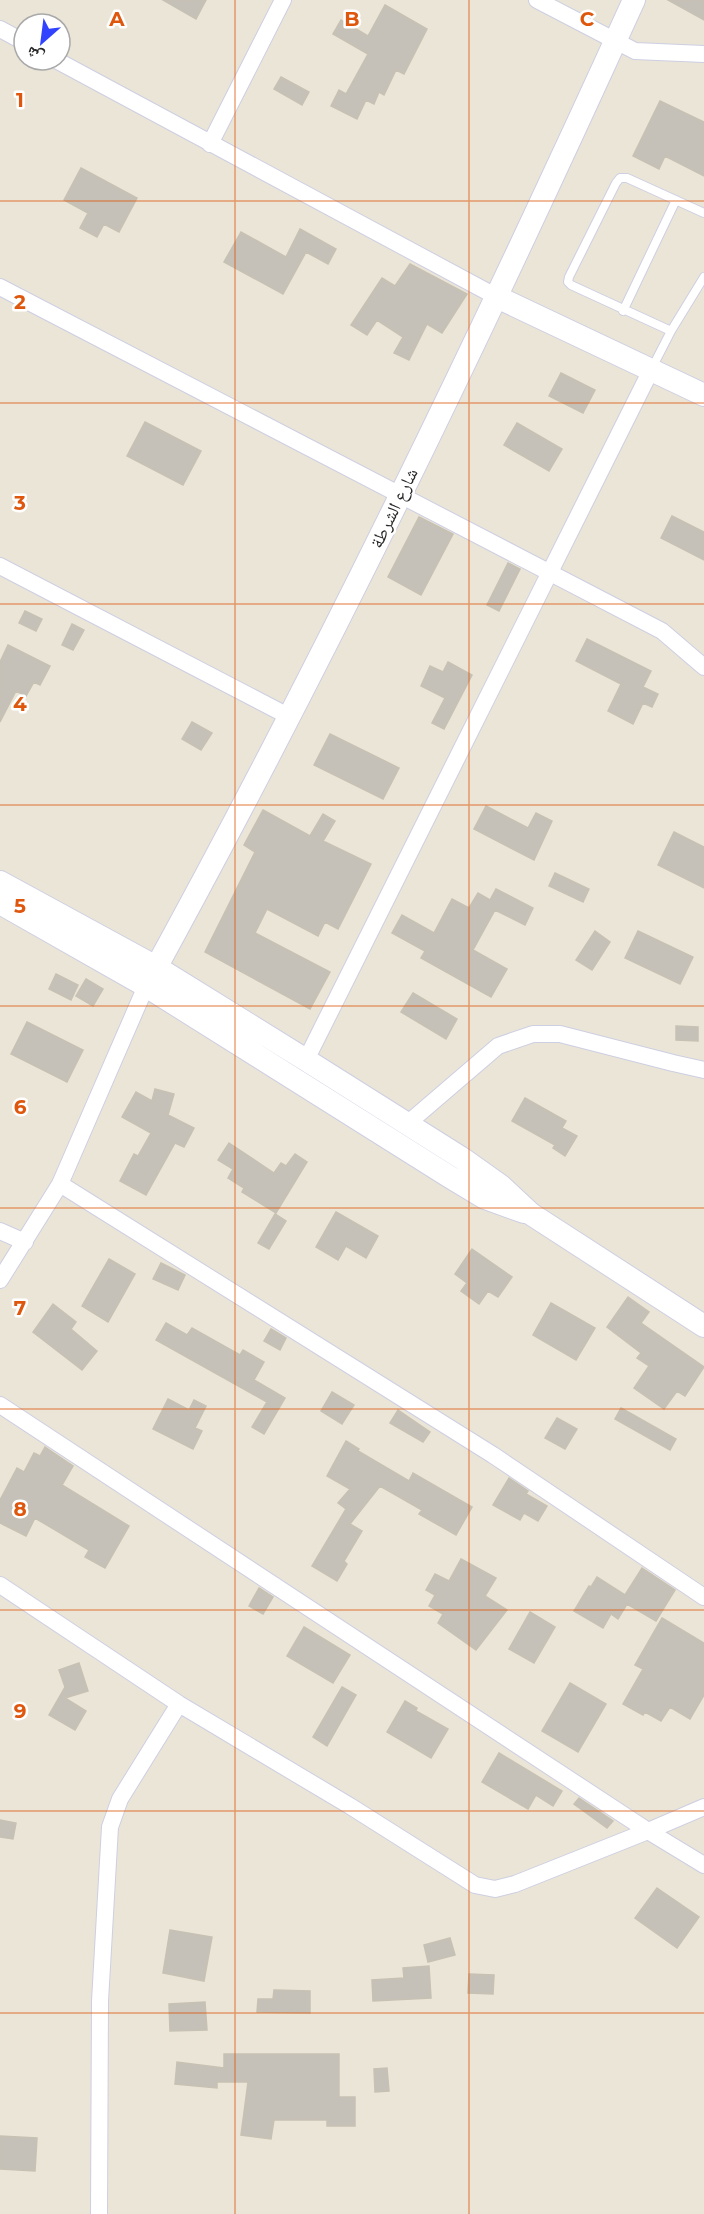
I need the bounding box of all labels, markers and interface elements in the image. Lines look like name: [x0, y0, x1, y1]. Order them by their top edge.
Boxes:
text: A: [108, 7, 125, 31]
text: B: [344, 7, 360, 31]
text: C: [580, 7, 595, 31]
north arrow: [12, 12, 72, 72]
text: ش: [23, 42, 47, 67]
text: 1: [16, 88, 24, 112]
text: 2: [14, 290, 26, 314]
street label: شارع الشرطة: [365, 464, 423, 552]
text: 3: [13, 491, 26, 515]
text: 4: [13, 692, 27, 716]
text: 5: [14, 894, 26, 918]
text: 6: [14, 1095, 27, 1119]
text: 7: [14, 1296, 26, 1320]
text: 8: [13, 1497, 27, 1521]
text: 9: [14, 1699, 26, 1723]

